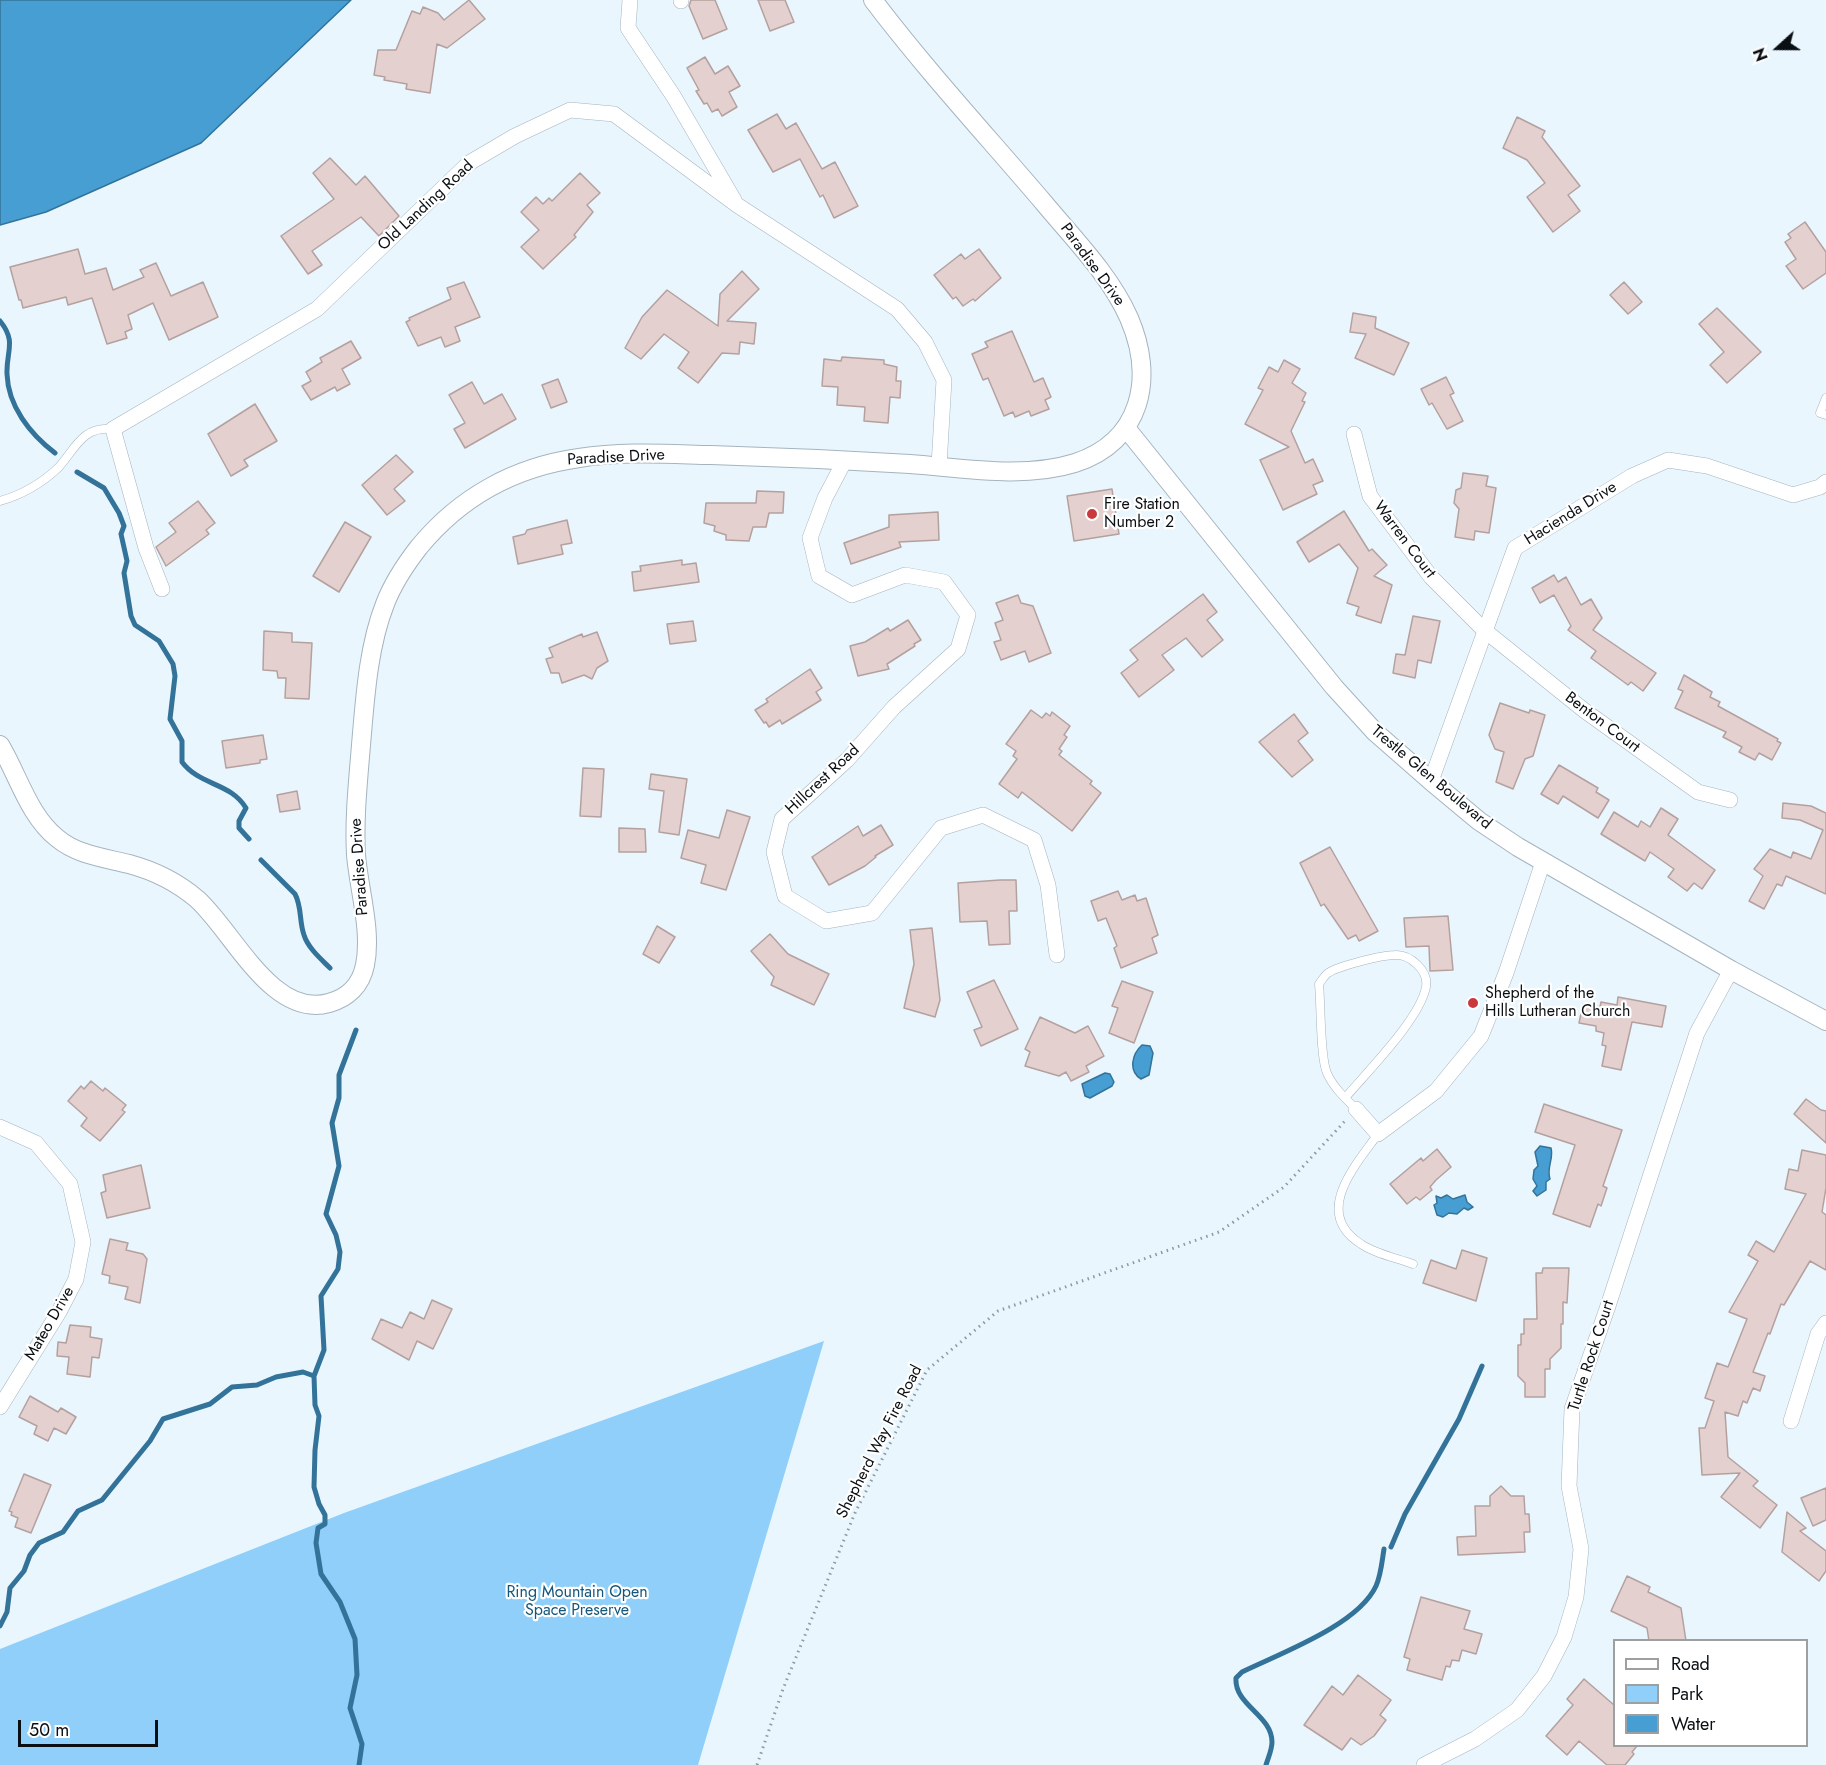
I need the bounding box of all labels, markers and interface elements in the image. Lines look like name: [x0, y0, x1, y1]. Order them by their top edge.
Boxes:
north arrow: [1748, 18, 1808, 78]
text: N: [1748, 45, 1774, 65]
street label: Old Landing Road: [374, 157, 478, 255]
street label: Paradise Drive: [1056, 220, 1128, 310]
street label: Paradise Drive: [567, 446, 665, 470]
street label: Hacienda Drive: [1521, 478, 1621, 550]
place label: Fire Station Number 2: [1104, 495, 1180, 533]
street label: Warren Court: [1369, 498, 1439, 582]
marker: Fire Station Number 2: [1085, 507, 1099, 521]
street label: Benton Court: [1561, 689, 1643, 757]
street label: Trestle Glen Boulevard: [1367, 722, 1495, 834]
street label: Hillcrest Road: [782, 741, 864, 819]
street label: Paradise Drive: [347, 818, 373, 916]
place label: Shepherd of the Hills Lutheran Church: [1485, 984, 1630, 1022]
marker: Shepherd of the Hills Lutheran Church: [1466, 996, 1480, 1010]
street label: Mateo Drive: [21, 1284, 79, 1364]
street label: Turtle Rock Court: [1565, 1298, 1619, 1414]
street label: Shepherd Way Fire Road: [833, 1362, 927, 1522]
park label: Ring Mountain Open Space Preserve: [506, 1583, 648, 1621]
legend: [1613, 1639, 1808, 1747]
text: Road: [1671, 1651, 1710, 1677]
text: Park: [1671, 1681, 1703, 1707]
scale bar: [21, 1708, 160, 1746]
text: Water: [1671, 1711, 1715, 1737]
text: 50 m: [29, 1717, 69, 1743]

